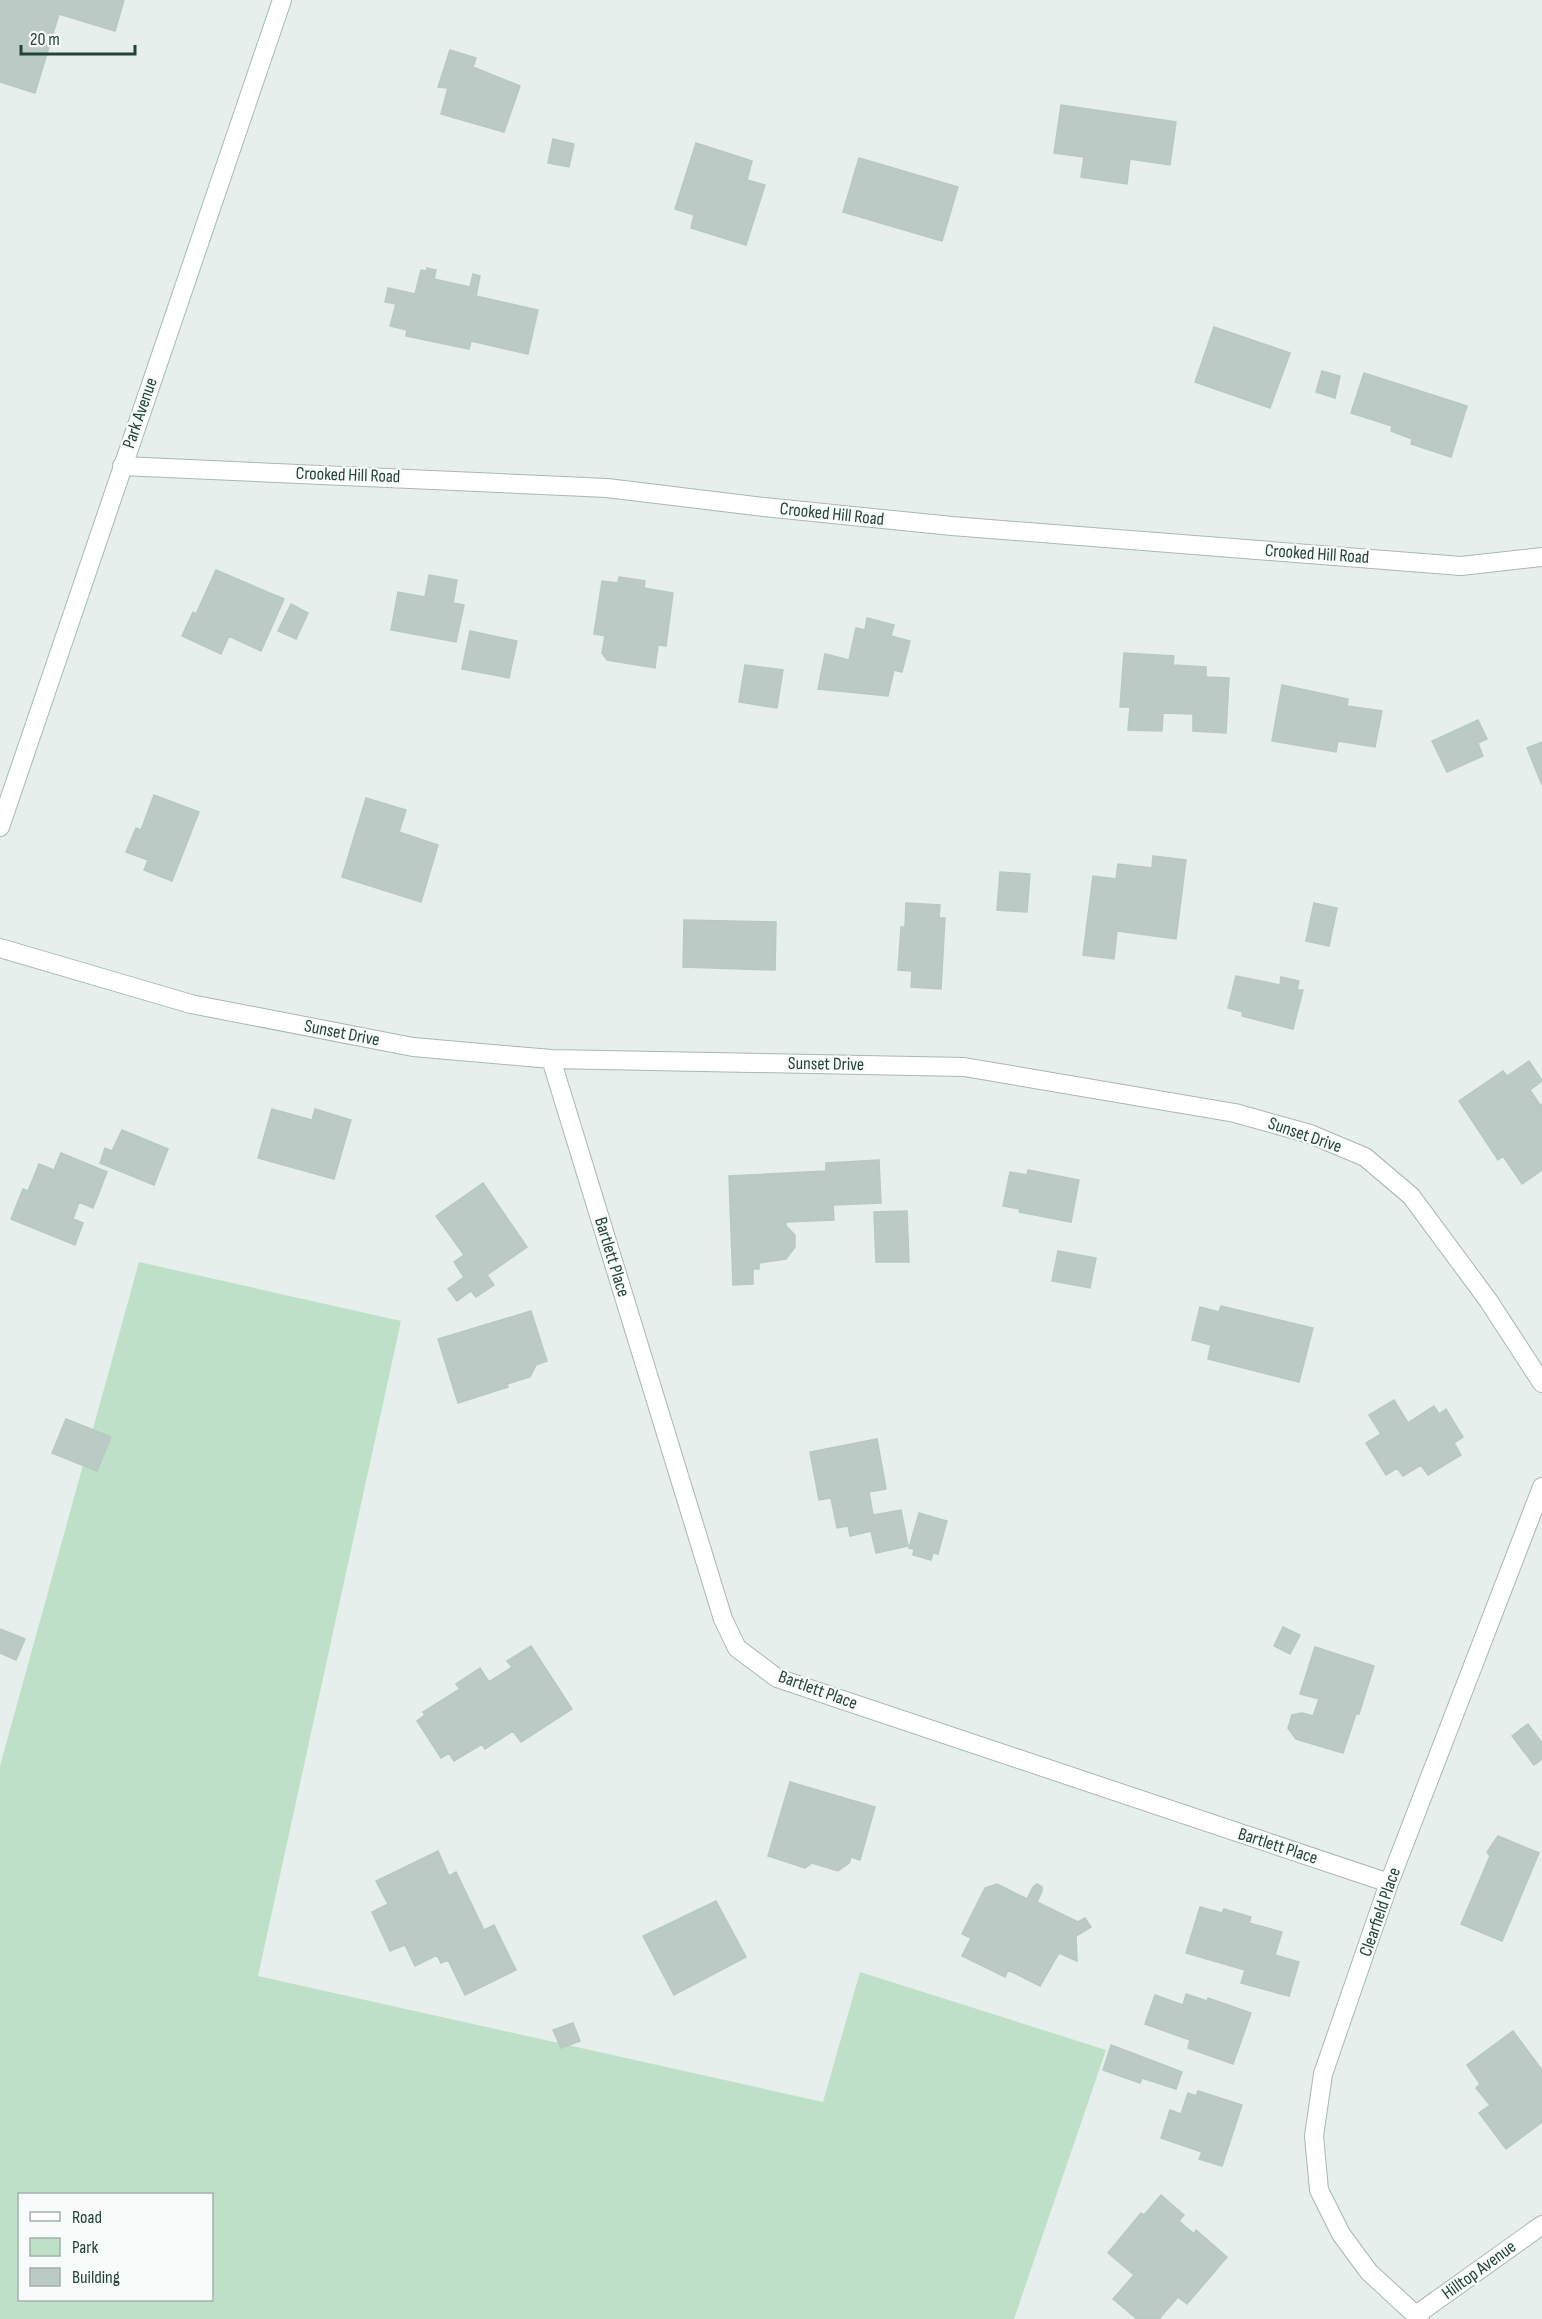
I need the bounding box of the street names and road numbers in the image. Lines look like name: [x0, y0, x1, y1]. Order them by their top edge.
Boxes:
street label: Park Avenue: [118, 375, 162, 451]
street label: Crooked Hill Road: [295, 463, 401, 487]
street label: Crooked Hill Road: [779, 498, 885, 530]
street label: Crooked Hill Road: [1264, 540, 1370, 568]
street label: Sunset Drive: [303, 1015, 381, 1051]
street label: Sunset Drive: [788, 1053, 864, 1075]
street label: Sunset Drive: [1265, 1113, 1345, 1157]
street label: Bartlett Place: [590, 1214, 634, 1300]
street label: Bartlett Place: [776, 1666, 860, 1714]
street label: Bartlett Place: [1236, 1823, 1320, 1869]
street label: Clearfield Place: [1355, 1865, 1405, 1959]
street label: Hilltop Avenue: [1438, 2236, 1520, 2304]

